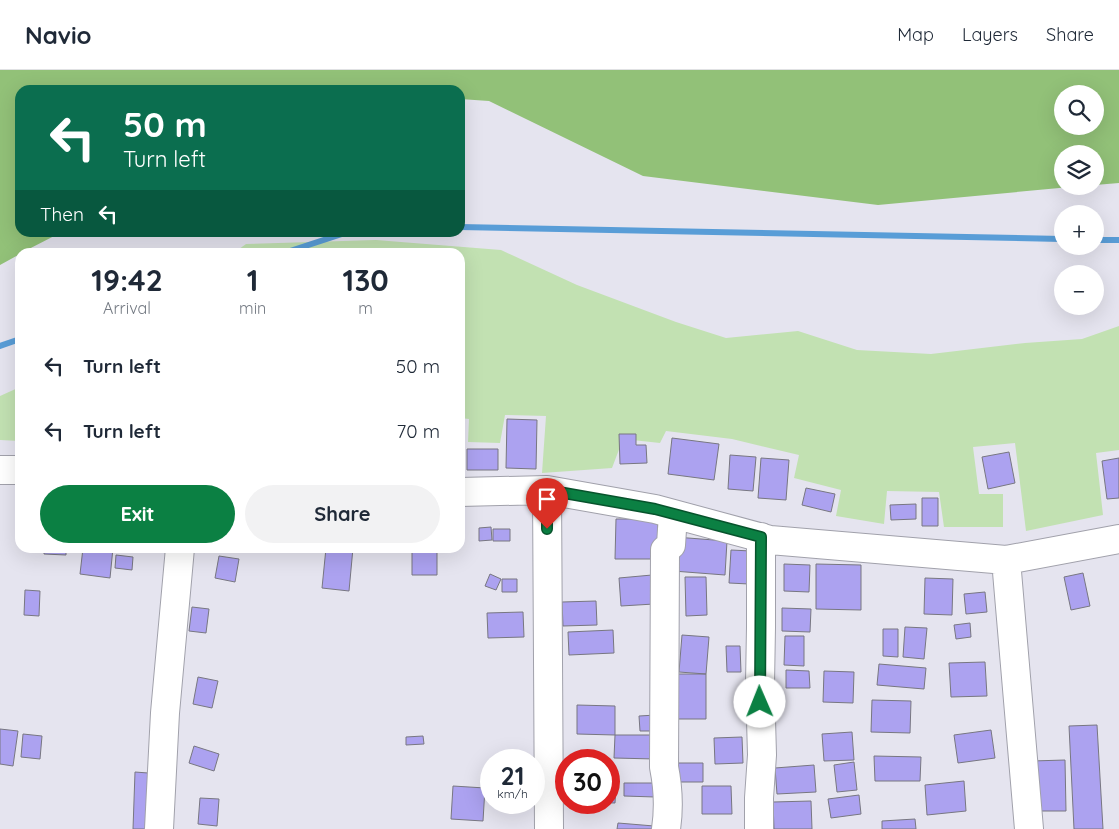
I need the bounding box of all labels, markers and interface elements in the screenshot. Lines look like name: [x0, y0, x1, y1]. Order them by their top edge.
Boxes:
text: Navio: [25, 20, 92, 50]
text: Map: [897, 23, 934, 46]
text: Layers: [962, 23, 1018, 46]
text: Share: [1046, 23, 1094, 46]
map controls: [1054, 85, 1104, 315]
button: search: [1054, 85, 1104, 135]
text: 50 m: [123, 102, 207, 146]
icon: left: [40, 105, 105, 170]
text: Turn left: [123, 145, 206, 173]
button: layers: [1054, 145, 1104, 195]
icon: left: [94, 200, 122, 228]
text: Then: [40, 202, 84, 226]
button: +: [1054, 205, 1104, 255]
text: 19:42: [91, 261, 163, 299]
text: 1: [247, 261, 259, 299]
text: 130: [343, 261, 389, 299]
button: −: [1054, 265, 1104, 315]
text: Arrival: [103, 298, 151, 318]
text: min: [239, 298, 266, 318]
text: m: [358, 298, 373, 318]
icon: left: [40, 352, 68, 380]
text: Turn left: [83, 354, 161, 378]
text: 50 m: [396, 354, 440, 378]
icon: left: [40, 417, 68, 445]
text: Turn left: [83, 419, 161, 443]
text: 70 m: [396, 419, 440, 443]
pin: [526, 478, 568, 529]
button: Exit: [40, 485, 235, 543]
button: Share: [245, 485, 440, 543]
icon: arrive: [533, 485, 561, 513]
position arrow: [733, 675, 785, 727]
speed limit sign: 30: [555, 749, 620, 814]
text: 21: [501, 760, 524, 791]
text: km/h: [497, 786, 528, 801]

